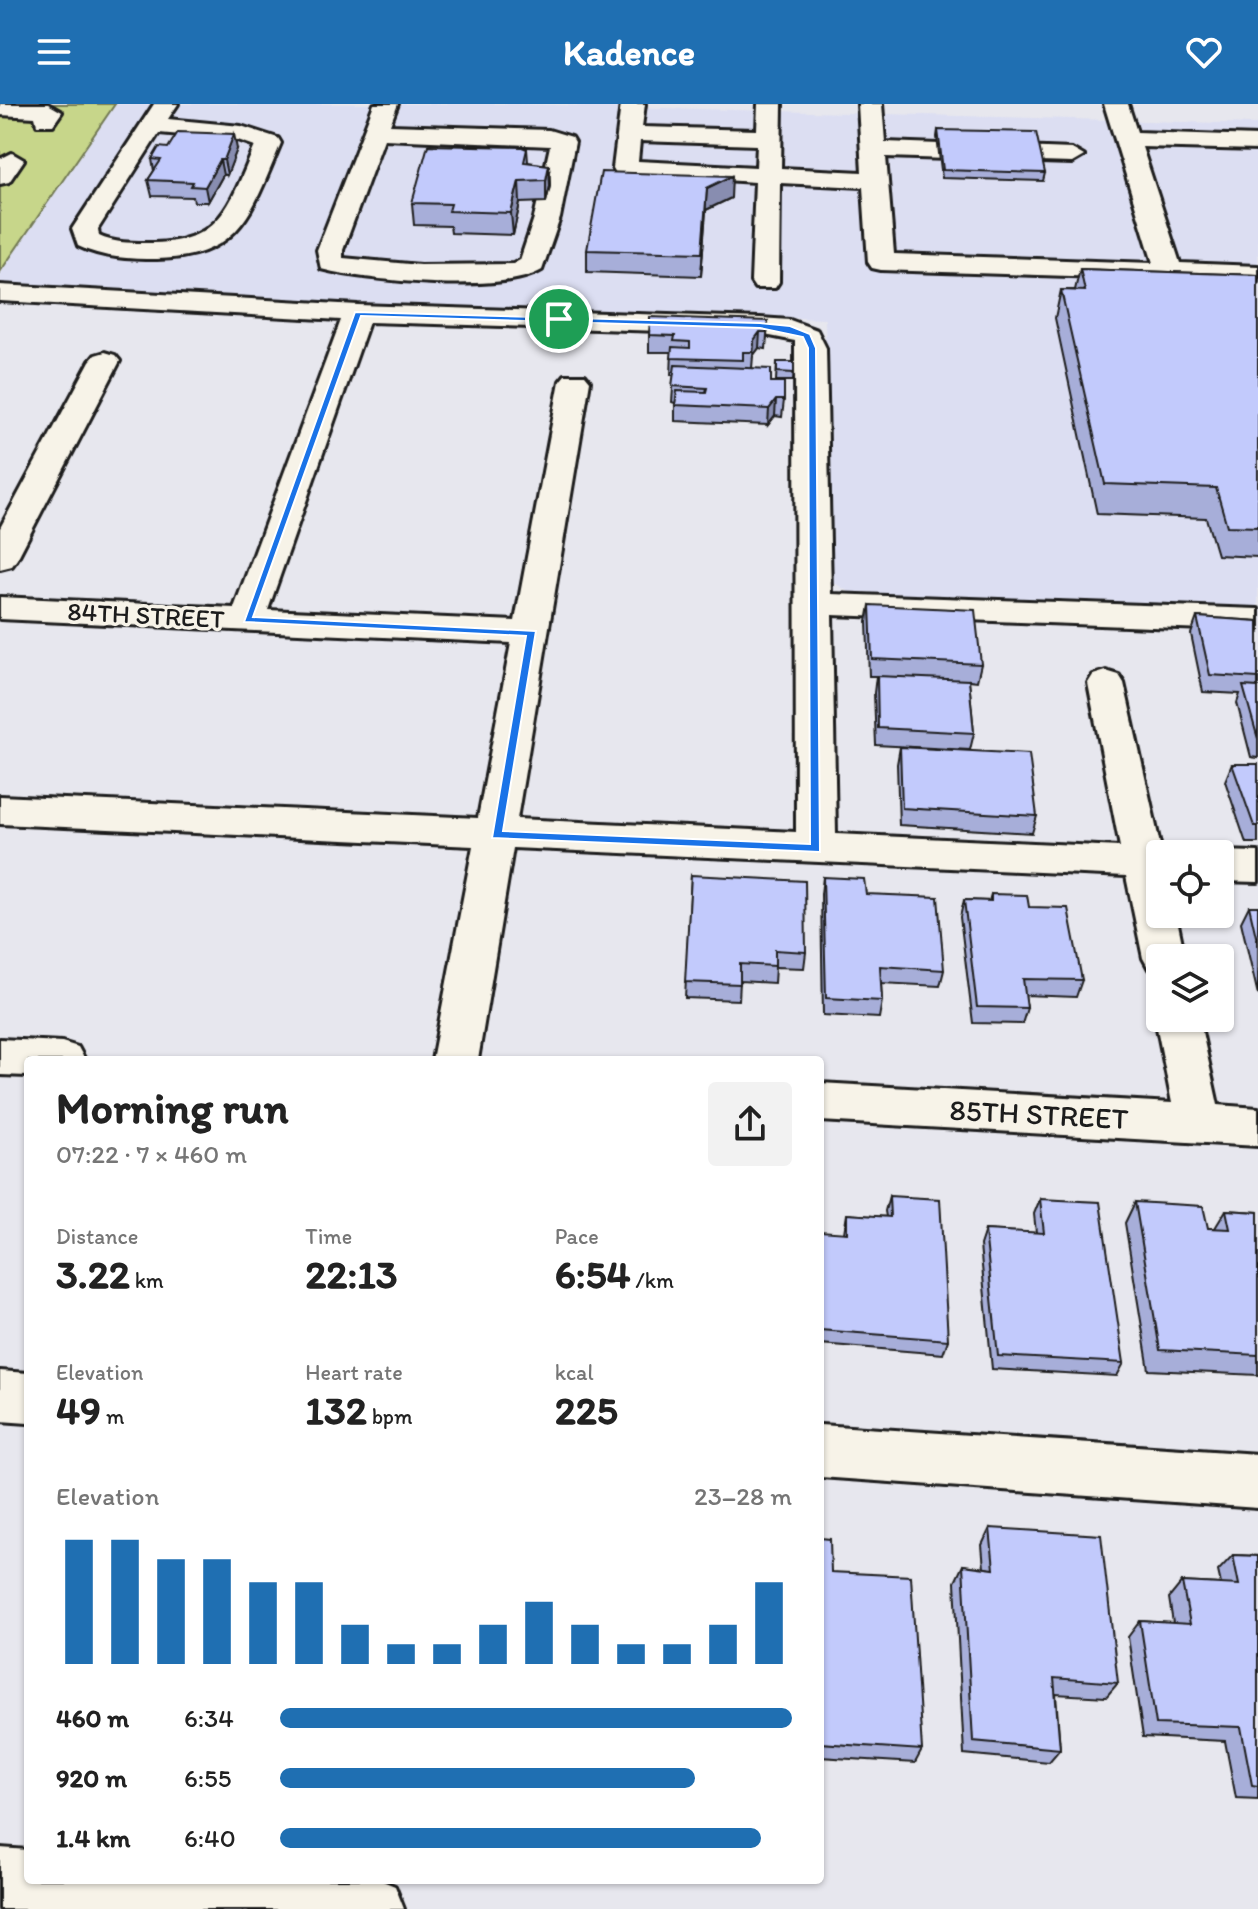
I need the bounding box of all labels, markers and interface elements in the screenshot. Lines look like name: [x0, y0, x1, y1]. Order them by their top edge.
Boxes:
icon: menu: [32, 30, 76, 74]
icon: heart: [1182, 30, 1226, 74]
text: Kadence: [563, 31, 695, 74]
pin: [525, 285, 593, 353]
icon: arrive: [537, 297, 581, 341]
street label: 84TH STREET: [67, 595, 226, 635]
map controls: [1146, 840, 1234, 1032]
button: locate: [1146, 840, 1234, 928]
button: layers: [1146, 944, 1234, 1032]
text: Morning run: [56, 1081, 289, 1134]
button: share: [708, 1082, 792, 1166]
street label: 85TH STREET: [949, 1091, 1130, 1137]
text: 07:22 · 7 × 460 m: [56, 1138, 247, 1170]
text: Distance: [56, 1223, 138, 1250]
text: Time: [305, 1223, 352, 1250]
text: Pace: [555, 1223, 599, 1250]
text: 3.22: [56, 1250, 130, 1298]
text: 22:13: [305, 1250, 398, 1298]
text: 6:54: [555, 1250, 631, 1298]
text: km: [130, 1267, 164, 1294]
text: /km: [631, 1267, 674, 1294]
text: Elevation: [56, 1359, 143, 1386]
text: Heart rate: [305, 1359, 403, 1386]
text: kcal: [555, 1359, 594, 1386]
text: 49: [56, 1386, 101, 1434]
text: 132: [305, 1386, 367, 1434]
text: 225: [555, 1386, 618, 1434]
text: m: [101, 1403, 124, 1430]
text: bpm: [367, 1403, 413, 1430]
text: Elevation: [56, 1480, 159, 1512]
text: 23–28 m: [694, 1480, 792, 1512]
text: 460 m: [56, 1702, 129, 1734]
text: 6:34: [184, 1702, 234, 1734]
text: 920 m: [56, 1762, 127, 1794]
text: 6:55: [184, 1762, 231, 1794]
text: 1.4 km: [56, 1822, 130, 1854]
text: 6:40: [184, 1822, 236, 1854]

